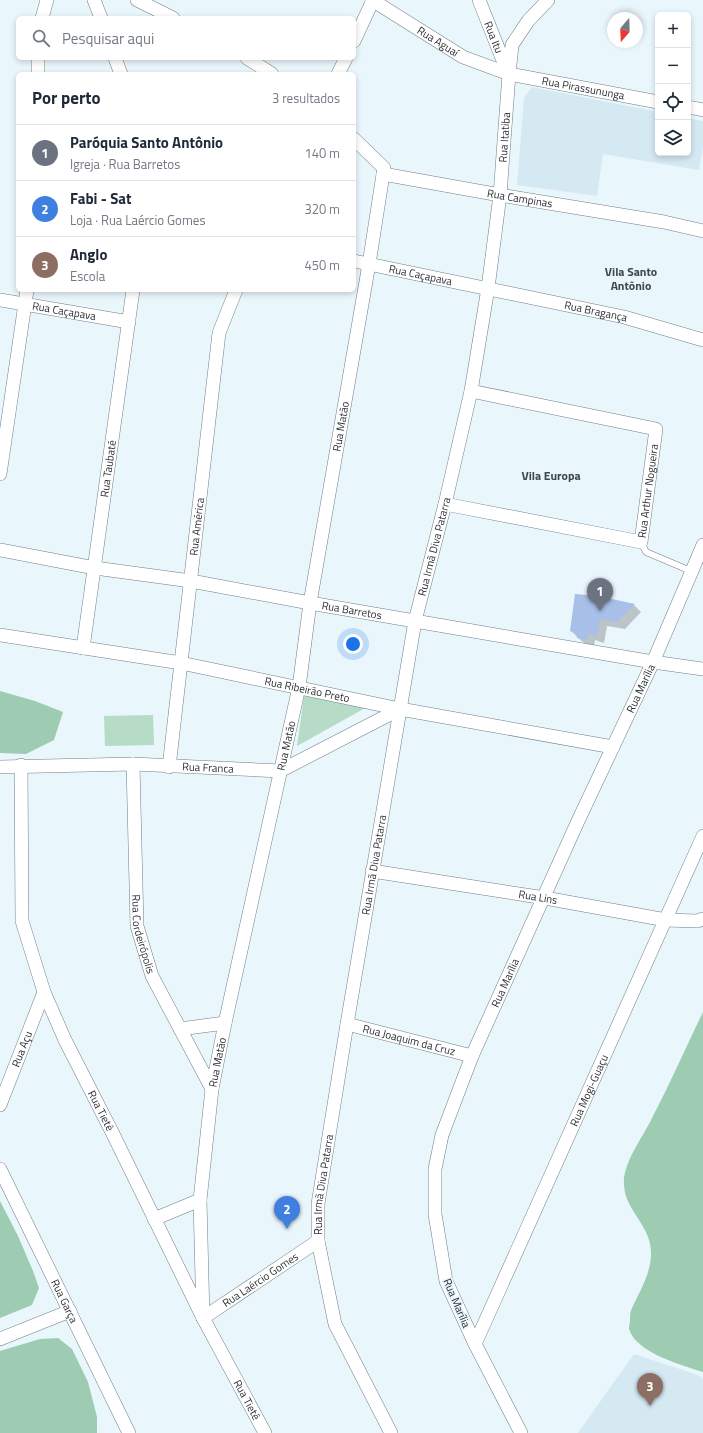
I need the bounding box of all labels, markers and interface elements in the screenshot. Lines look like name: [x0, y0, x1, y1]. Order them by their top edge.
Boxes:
north arrow: [607, 12, 643, 48]
map controls: [655, 12, 691, 156]
button: +: [655, 12, 691, 48]
search box: [16, 16, 356, 60]
street label: Rua Itu: [480, 19, 507, 56]
street label: Rua Aguaí: [414, 22, 463, 61]
icon: search: [30, 27, 52, 49]
text: Pesquisar aqui: [62, 27, 154, 50]
button: −: [655, 48, 691, 84]
street label: Rua Pirassununga: [541, 72, 626, 104]
button: locate: [655, 84, 691, 120]
text: Por perto: [32, 85, 101, 111]
text: 3 resultados: [272, 88, 340, 108]
street label: Rua Itatiba: [494, 111, 514, 163]
button: layers: [655, 120, 691, 156]
text: Paróquia Santo Antônio: [70, 131, 223, 154]
text: 1: [41, 143, 49, 163]
text: 140 m: [304, 143, 340, 163]
text: Igreja · Rua Barretos: [70, 154, 180, 174]
street label: Rua Campinas: [486, 185, 554, 212]
text: Fabi - Sat: [70, 187, 131, 210]
text: 2: [41, 199, 49, 219]
text: 320 m: [304, 199, 340, 219]
text: Loja · Rua Laércio Gomes: [70, 210, 205, 230]
text: Anglo: [70, 243, 107, 266]
text: 3: [41, 255, 49, 275]
text: 450 m: [304, 255, 340, 275]
street label: Rua Caçapava: [387, 260, 454, 289]
district label: Vila Santo Antônio: [605, 262, 657, 295]
text: Escola: [70, 266, 105, 286]
street label: Rua Bragança: [563, 297, 630, 326]
street label: Rua Caçapava: [31, 298, 98, 324]
street label: Rua Matão: [329, 400, 353, 453]
street label: Rua Taubaté: [96, 439, 120, 498]
street label: Rua Arthur Nogueira: [634, 443, 662, 539]
district label: Vila Europa: [521, 466, 581, 485]
street label: Rua Irmã Diva Patarra: [414, 495, 454, 598]
street label: Rua América: [185, 496, 208, 557]
pin: 1: [587, 578, 613, 611]
street label: Rua Barretos: [321, 597, 383, 623]
your location: [343, 634, 363, 654]
street label: Rua Marília: [622, 661, 659, 715]
street label: Rua Ribeirão Preto: [263, 673, 351, 706]
street label: Rua Matão: [273, 719, 299, 772]
street label: Rua Franca: [182, 758, 235, 777]
street label: Rua Irmã Diva Patarra: [358, 813, 390, 916]
street label: Rua Lins: [517, 886, 559, 908]
street label: Rua Cordeirópolis: [128, 894, 159, 976]
street label: Rua Marília: [487, 955, 523, 1010]
street label: Rua Joaquim da Cruz: [361, 1020, 457, 1059]
street label: Rua Açu: [7, 1028, 36, 1070]
street label: Rua Matão: [205, 1036, 230, 1089]
street label: Rua Mogi-Guaçu: [566, 1052, 612, 1129]
street label: Rua Tietê: [84, 1087, 118, 1134]
street label: Rua Irmã Diva Patarra: [309, 1133, 337, 1235]
pin: 2: [274, 1196, 300, 1229]
street label: Rua Laércio Gomes: [219, 1248, 302, 1311]
street label: Rua Marília: [439, 1276, 475, 1331]
street label: Rua Garça: [47, 1277, 82, 1326]
pin: 3: [637, 1373, 663, 1406]
street label: Rua Tietê: [230, 1377, 265, 1423]

